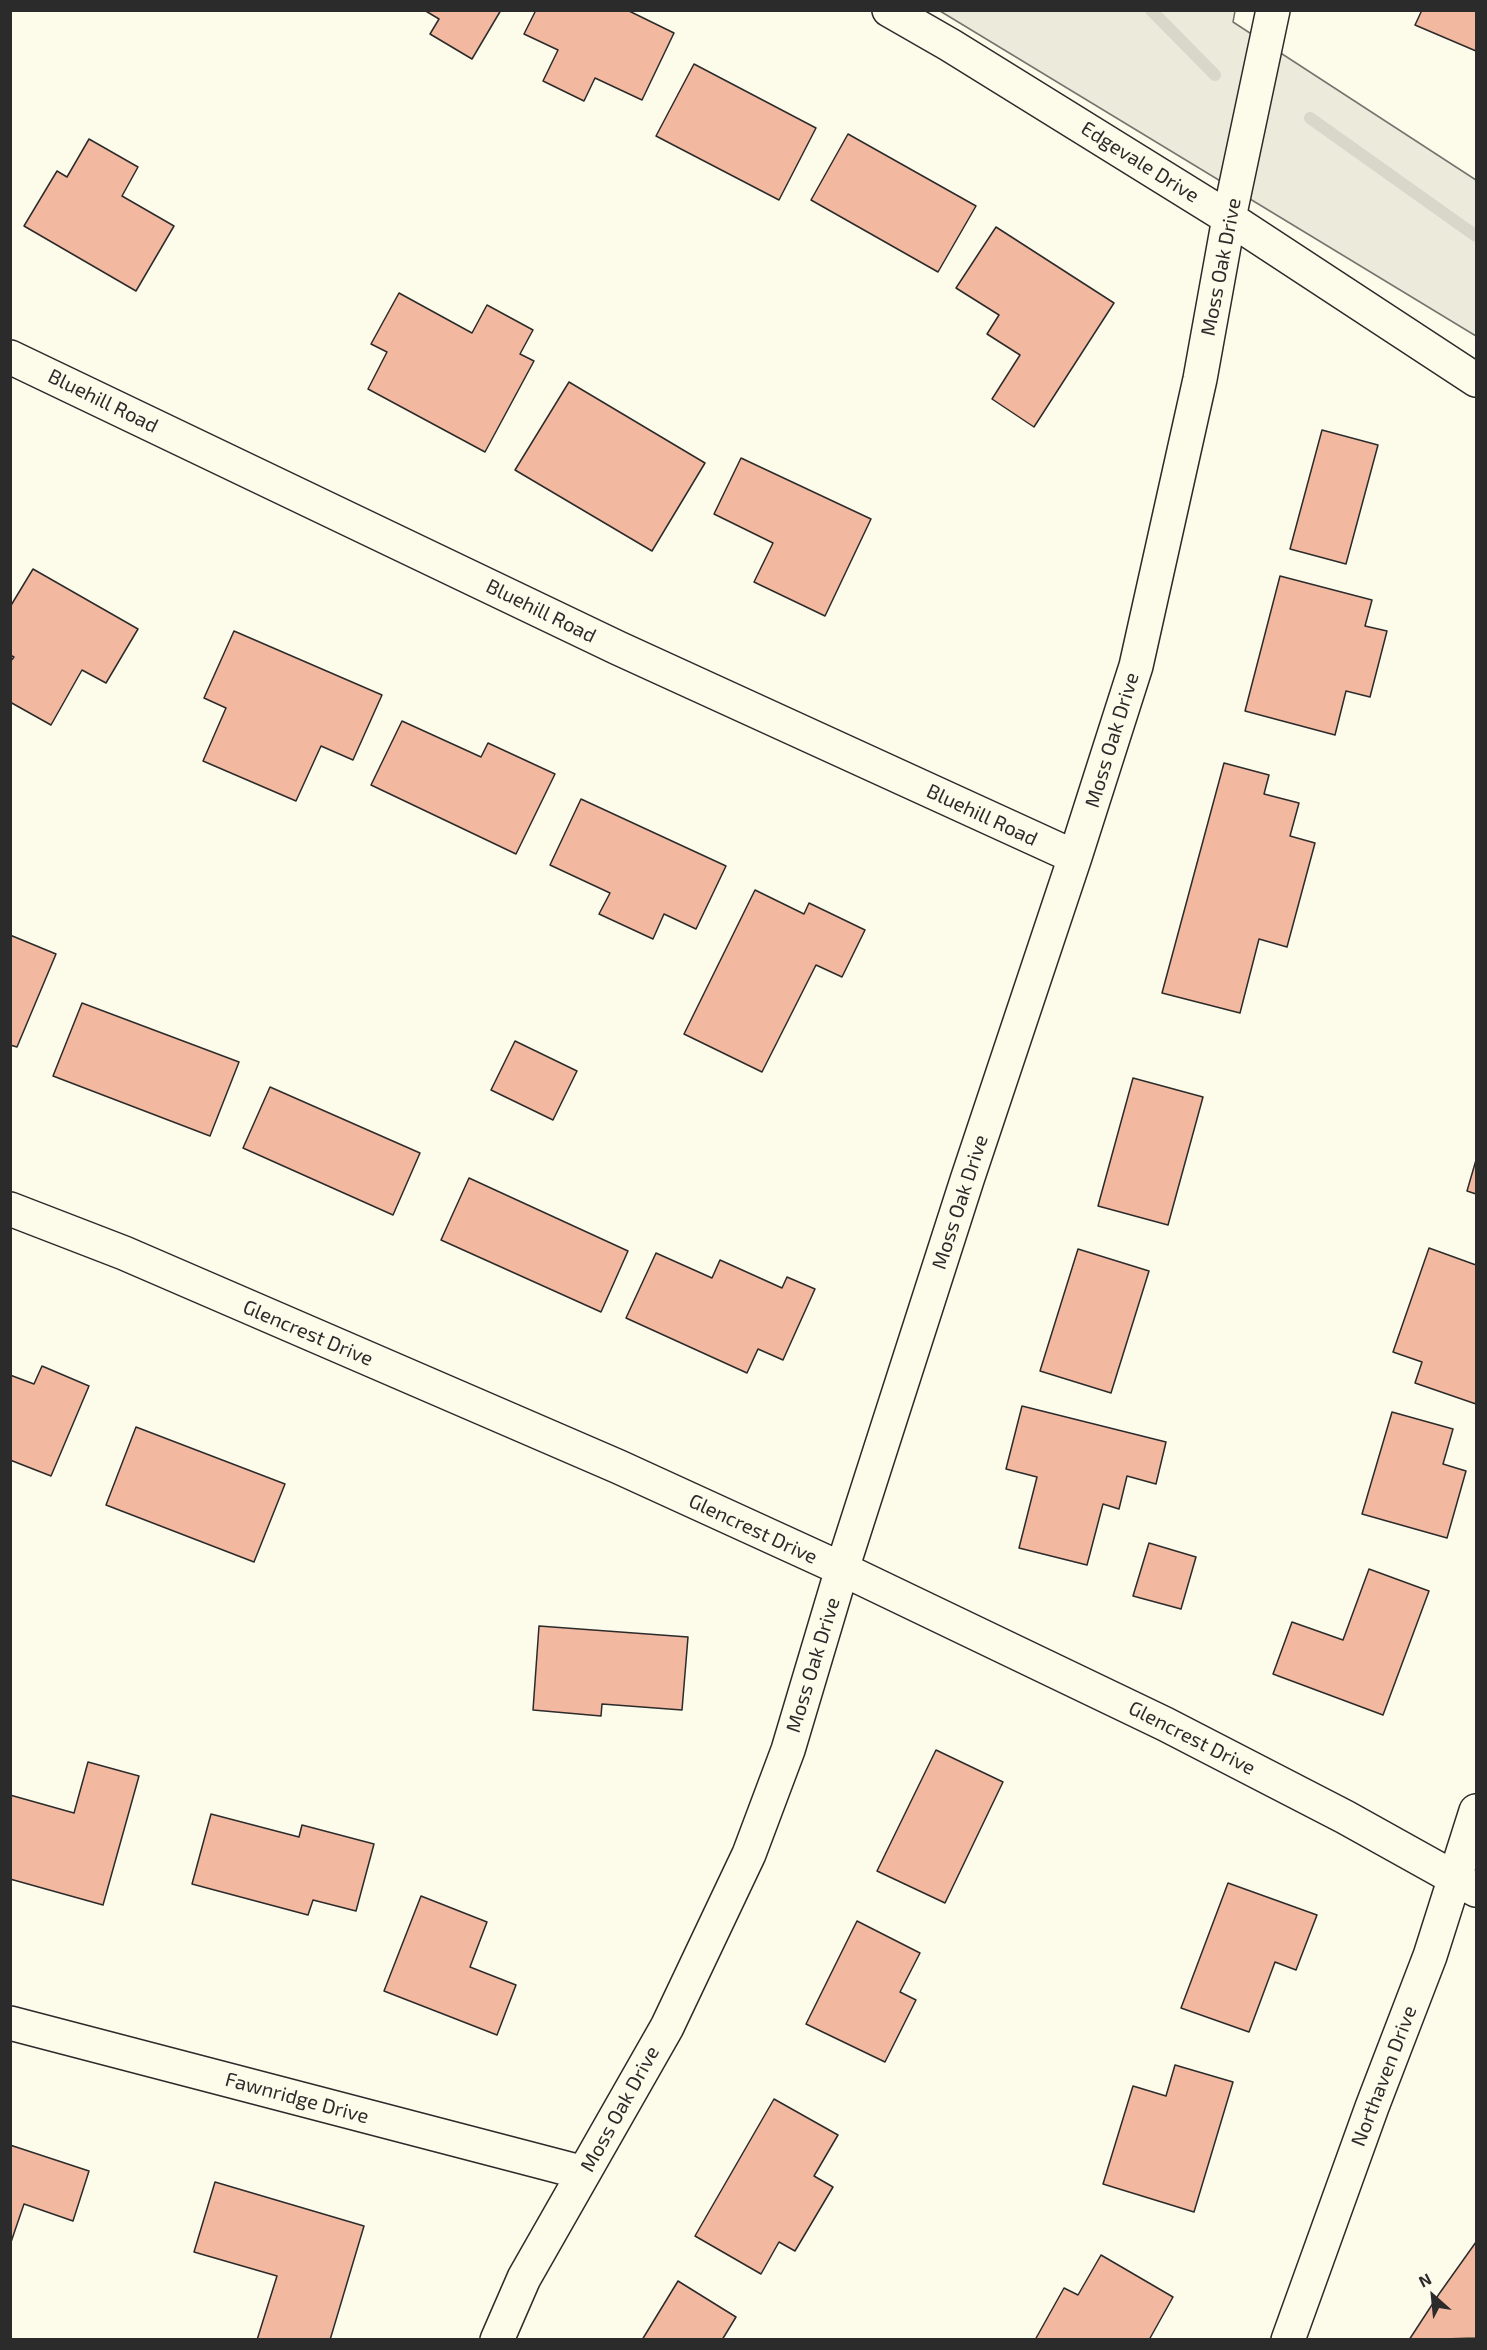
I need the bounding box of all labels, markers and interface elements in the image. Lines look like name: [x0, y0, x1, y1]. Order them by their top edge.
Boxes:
street label: Edgevale Drive: [1077, 116, 1203, 208]
street label: Moss Oak Drive: [1196, 196, 1246, 338]
street label: Bluehill Road: [44, 364, 162, 438]
street label: Bluehill Road: [482, 574, 600, 648]
street label: Moss Oak Drive: [1080, 669, 1144, 811]
street label: Bluehill Road: [923, 779, 1041, 851]
street label: Moss Oak Drive: [927, 1132, 993, 1272]
street label: Glencrest Drive: [239, 1295, 377, 1371]
street label: Glencrest Drive: [685, 1489, 821, 1569]
street label: Moss Oak Drive: [781, 1594, 845, 1736]
street label: Glencrest Drive: [1125, 1696, 1259, 1780]
street label: Northaven Drive: [1346, 2002, 1422, 2150]
street label: Moss Oak Drive: [576, 2042, 664, 2176]
street label: Fawnridge Drive: [223, 2067, 371, 2129]
north arrow: [1403, 2266, 1463, 2326]
text: N: [1415, 2268, 1434, 2291]

